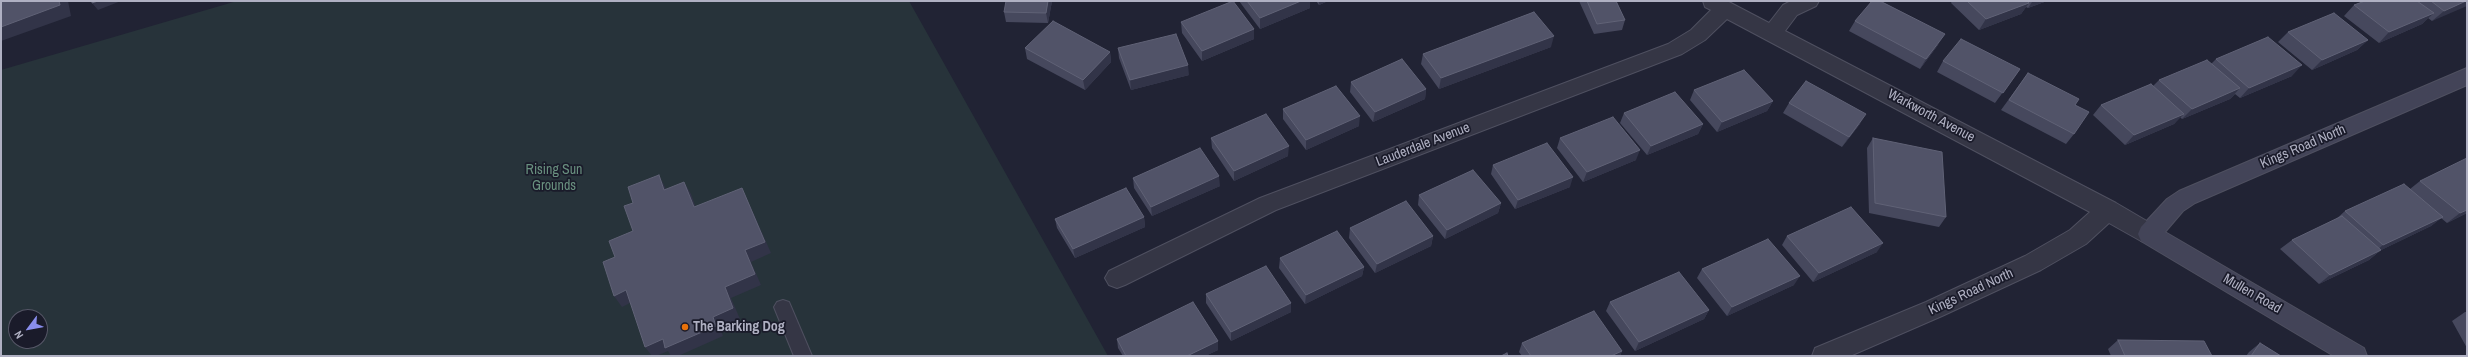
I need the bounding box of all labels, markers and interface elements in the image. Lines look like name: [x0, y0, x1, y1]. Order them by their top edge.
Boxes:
street label: Warkworth Avenue: [1885, 86, 1977, 146]
street label: Lauderdale Avenue: [1374, 119, 1472, 171]
street label: Kings Road North: [2258, 121, 2348, 173]
park label: Rising Sun Grounds: [526, 162, 582, 194]
street label: Kings Road North: [1926, 265, 2016, 319]
street label: Mullen Road: [2220, 271, 2284, 317]
north arrow: [8, 309, 48, 349]
place label: The Barking Dog: [693, 319, 785, 335]
marker: The Barking Dog: [680, 322, 690, 332]
text: N: [11, 328, 26, 341]

